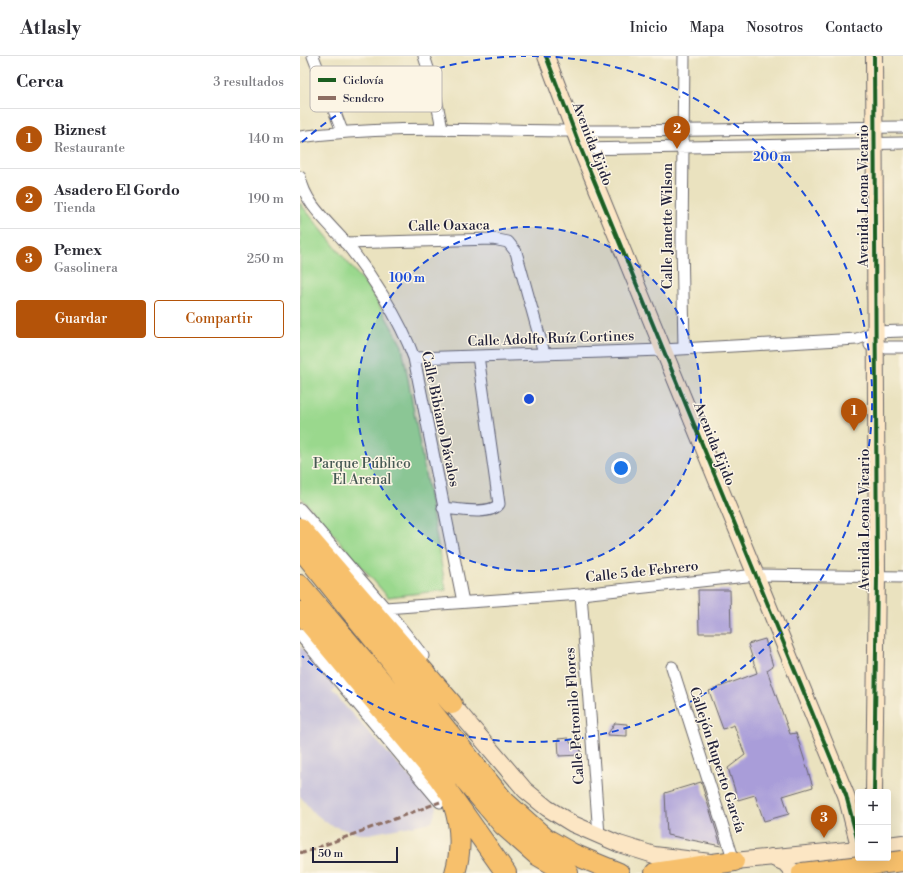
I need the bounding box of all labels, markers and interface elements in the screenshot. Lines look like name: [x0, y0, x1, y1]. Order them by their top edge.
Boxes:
text: Atlasly: [20, 16, 81, 40]
text: Inicio: [630, 19, 668, 37]
text: Mapa: [690, 19, 724, 37]
text: Nosotros: [746, 19, 803, 37]
text: Contacto: [825, 19, 883, 37]
legend: [310, 66, 442, 112]
text: Cerca: [16, 71, 64, 93]
text: 3 resultados: [213, 74, 284, 90]
text: Ciclovía: [343, 74, 384, 88]
text: Sendero: [343, 92, 384, 106]
street label: Avenida Ejido: [567, 99, 616, 189]
pin: 2: [664, 116, 690, 149]
text: Biznest: [54, 121, 106, 140]
street label: Avenida Leona Vicario: [855, 124, 873, 268]
text: 1: [26, 131, 32, 147]
text: 140 m: [248, 131, 284, 147]
text: Restaurante: [54, 140, 125, 156]
text: 200 m: [753, 150, 791, 165]
street label: Calle Janette Wilson: [659, 162, 677, 289]
text: Asadero El Gordo: [54, 181, 180, 200]
text: 2: [25, 191, 33, 207]
text: 190 m: [248, 191, 284, 207]
text: Tienda: [54, 200, 96, 216]
street label: Calle Oaxaca: [408, 216, 491, 236]
text: Pemex: [54, 241, 102, 260]
text: 3: [25, 251, 33, 267]
text: 250 m: [247, 251, 284, 267]
text: Gasolinera: [54, 260, 118, 276]
text: 100 m: [389, 271, 425, 286]
button: Guardar: [16, 300, 146, 338]
button: Compartir: [154, 300, 284, 338]
street label: Calle Adolfo Ruíz Cortines: [467, 327, 635, 351]
street label: Calle Bibiano Dávalos: [417, 350, 463, 488]
centre of rings: [522, 392, 536, 406]
pin: 1: [841, 398, 867, 431]
street label: Avenida Ejido: [689, 399, 739, 488]
street label: Avenida Leona Vicario: [856, 448, 874, 592]
park label: Parque Público El Arenal: [313, 455, 411, 489]
your location: [611, 458, 631, 478]
street label: Calle 5 de Febrero: [585, 557, 700, 587]
street label: Calle Petronilo Flores: [561, 647, 589, 785]
street label: Callejón Ruperto García: [685, 685, 749, 836]
map controls: [855, 789, 891, 861]
button: +: [855, 789, 891, 825]
pin: 3: [811, 805, 837, 838]
button: −: [855, 825, 891, 861]
scale bar: [312, 845, 398, 864]
text: 50 m: [318, 847, 343, 861]

